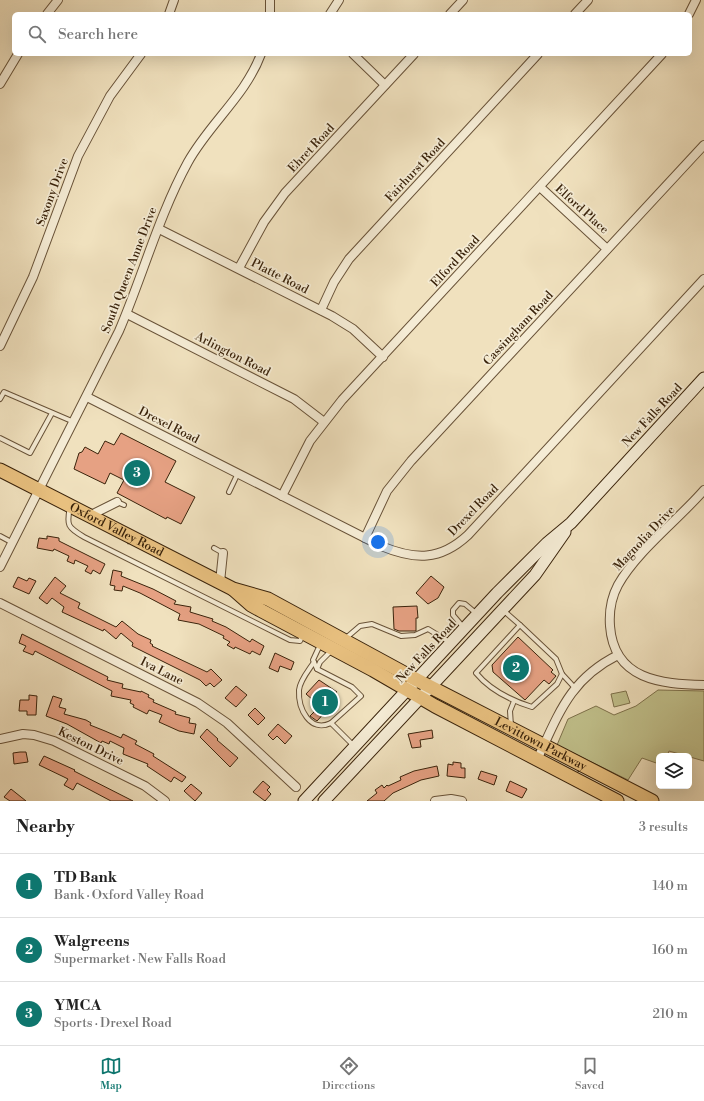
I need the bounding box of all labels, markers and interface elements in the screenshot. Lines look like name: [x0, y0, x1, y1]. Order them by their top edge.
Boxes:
search box: [12, 12, 692, 56]
icon: search: [26, 23, 48, 45]
text: Search here: [58, 25, 138, 44]
street label: Ehret Road: [285, 121, 338, 176]
street label: Fairhurst Road: [382, 135, 449, 205]
street label: Saxony Drive: [33, 156, 72, 228]
street label: Elford Place: [552, 181, 612, 237]
street label: South Queen Anne Drive: [98, 205, 160, 335]
street label: Elford Road: [428, 232, 483, 290]
street label: Platte Road: [248, 256, 311, 297]
street label: Cassingham Road: [480, 288, 557, 369]
street label: Arlington Road: [192, 329, 273, 380]
street label: New Falls Road: [619, 380, 686, 450]
street label: Drexel Road: [136, 404, 202, 447]
pin: 3: [124, 458, 150, 488]
street label: Drexel Road: [445, 481, 502, 539]
street label: Oxford Valley Road: [67, 500, 166, 560]
street label: Magnolia Drive: [610, 503, 678, 574]
your location: [368, 532, 388, 552]
street label: New Falls Road: [393, 616, 460, 686]
pin: 2: [503, 653, 529, 683]
street label: Iva Lane: [138, 654, 186, 689]
pin: 1: [312, 687, 338, 717]
street label: Levittown Parkway: [492, 714, 589, 774]
street label: Keston Drive: [56, 724, 126, 769]
map controls: [656, 753, 692, 789]
button: layers: [656, 753, 692, 789]
text: Nearby: [16, 816, 75, 838]
text: 3 results: [639, 819, 688, 835]
text: TD Bank: [54, 868, 117, 887]
text: 1: [26, 878, 32, 894]
text: 140 m: [652, 878, 688, 894]
text: Bank · Oxford Valley Road: [54, 887, 204, 903]
text: Walgreens: [54, 932, 130, 951]
text: 2: [25, 942, 33, 958]
text: 160 m: [652, 942, 688, 958]
text: Supermarket · New Falls Road: [54, 951, 226, 967]
text: YMCA: [54, 996, 101, 1015]
text: 3: [25, 1006, 33, 1022]
text: 210 m: [653, 1006, 688, 1022]
text: Sports · Drexel Road: [54, 1015, 172, 1031]
tab: Map: [100, 1055, 122, 1093]
tab: Directions: [322, 1055, 375, 1093]
tab: Saved: [575, 1055, 604, 1093]

